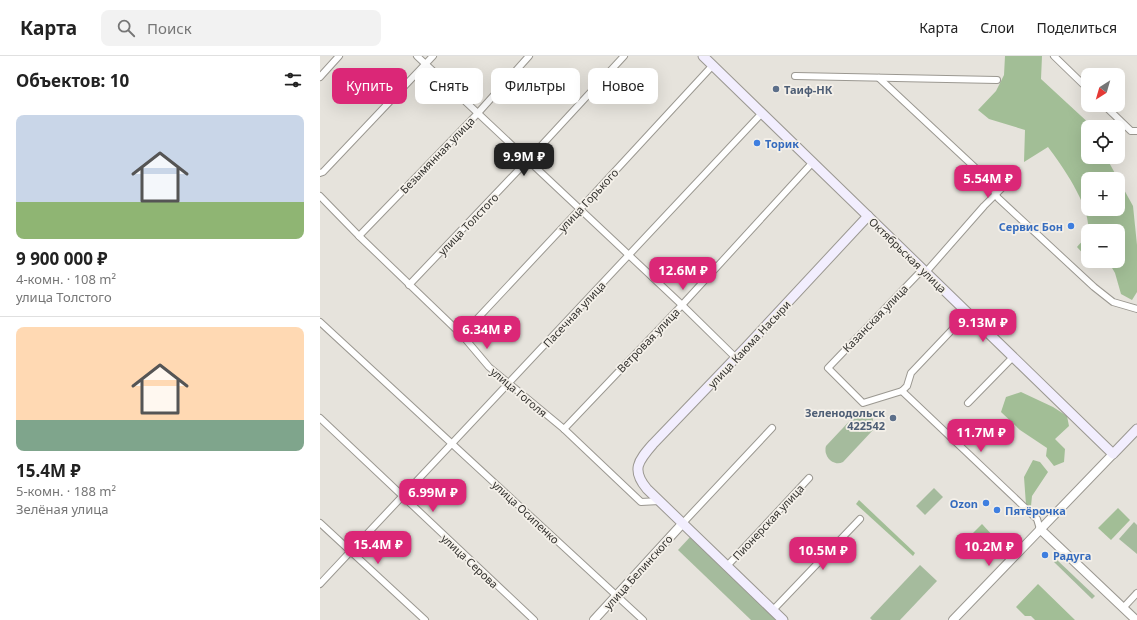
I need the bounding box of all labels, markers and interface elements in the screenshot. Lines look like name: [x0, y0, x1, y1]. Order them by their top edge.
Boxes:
search box: [101, 10, 381, 46]
text: Карта: [20, 15, 77, 41]
icon: search: [115, 17, 137, 39]
text: Поиск: [147, 18, 192, 38]
text: Карта: [919, 18, 958, 37]
text: Слои: [980, 18, 1014, 37]
text: Поделиться: [1036, 18, 1117, 37]
chip: Купить: [332, 68, 407, 104]
chip: Снять: [415, 68, 483, 104]
chip: Фильтры: [491, 68, 580, 104]
chip: Новое: [588, 68, 658, 104]
north arrow: [1081, 68, 1125, 112]
map controls: [1081, 68, 1125, 268]
text: Объектов: 10: [16, 69, 129, 92]
icon: filters: [282, 69, 304, 91]
place label: Таиф-НК: [784, 82, 833, 97]
marker: Таиф-НК: [771, 84, 781, 94]
street label: Безымянная улица: [396, 113, 478, 197]
button: locate: [1081, 120, 1125, 164]
place label: Торик: [765, 136, 799, 151]
marker: Торик: [752, 138, 762, 148]
icon: home: [124, 141, 196, 213]
pin: 9.9M ₽: [491, 143, 557, 177]
text: 9.9M ₽: [503, 147, 545, 165]
street label: улица Горького: [555, 165, 621, 235]
pin: 5.54M ₽: [951, 165, 1025, 199]
text: 5.54M ₽: [963, 169, 1013, 187]
button: +: [1081, 172, 1125, 216]
street label: улица Толстого: [434, 190, 502, 258]
street label: Октябрьская улица: [866, 214, 950, 296]
place label: Сервис Бон: [999, 219, 1063, 234]
marker: Сервис Бон: [1066, 221, 1076, 231]
button: −: [1081, 224, 1125, 268]
text: 9 900 000 ₽: [16, 247, 108, 270]
pin: 12.6M ₽: [646, 257, 720, 291]
text: 12.6M ₽: [658, 261, 708, 279]
text: 4-комн. · 108 m²: [16, 270, 116, 288]
street label: Пасечная улица: [539, 278, 609, 350]
street label: Казанская улица: [839, 281, 911, 355]
text: улица Толстого: [16, 288, 112, 306]
street label: улица Каюма Насыри: [704, 297, 794, 391]
street label: Ветровая улица: [613, 305, 683, 375]
pin: 9.13M ₽: [946, 309, 1020, 343]
text: 9.13M ₽: [958, 313, 1008, 331]
pin: 6.34M ₽: [450, 316, 524, 350]
text: 6.34M ₽: [462, 320, 512, 338]
icon: home: [124, 353, 196, 425]
street label: улица Гоголя: [487, 364, 551, 420]
place label: Зеленодольск 422542: [805, 405, 885, 433]
marker: Зеленодольск 422542: [888, 413, 898, 423]
pin: 11.7M ₽: [944, 419, 1018, 453]
text: 11.7M ₽: [956, 423, 1006, 441]
text: 15.4M ₽: [16, 459, 81, 482]
street label: улица Осипенко: [489, 477, 563, 547]
pin: 6.99M ₽: [396, 479, 470, 513]
street label: Пионерская улица: [729, 481, 807, 563]
text: 5-комн. · 188 m²: [16, 482, 116, 500]
text: 6.99M ₽: [408, 483, 458, 501]
place label: Ozon: [950, 496, 978, 511]
marker: Ozon: [981, 498, 991, 508]
text: Зелёная улица: [16, 500, 108, 518]
place label: Пятёрочка: [1005, 503, 1066, 518]
marker: Пятёрочка: [992, 505, 1002, 515]
pin: 15.4M ₽: [341, 531, 415, 565]
street label: улица Серова: [438, 531, 502, 591]
street label: улица Белинского: [600, 531, 676, 613]
pin: 10.2M ₽: [952, 533, 1026, 567]
text: 15.4M ₽: [353, 535, 403, 553]
pin: 10.5M ₽: [786, 537, 860, 571]
text: 10.2M ₽: [964, 537, 1014, 555]
text: 10.5M ₽: [798, 541, 848, 559]
place label: Радуга: [1053, 548, 1091, 563]
marker: Радуга: [1040, 550, 1050, 560]

